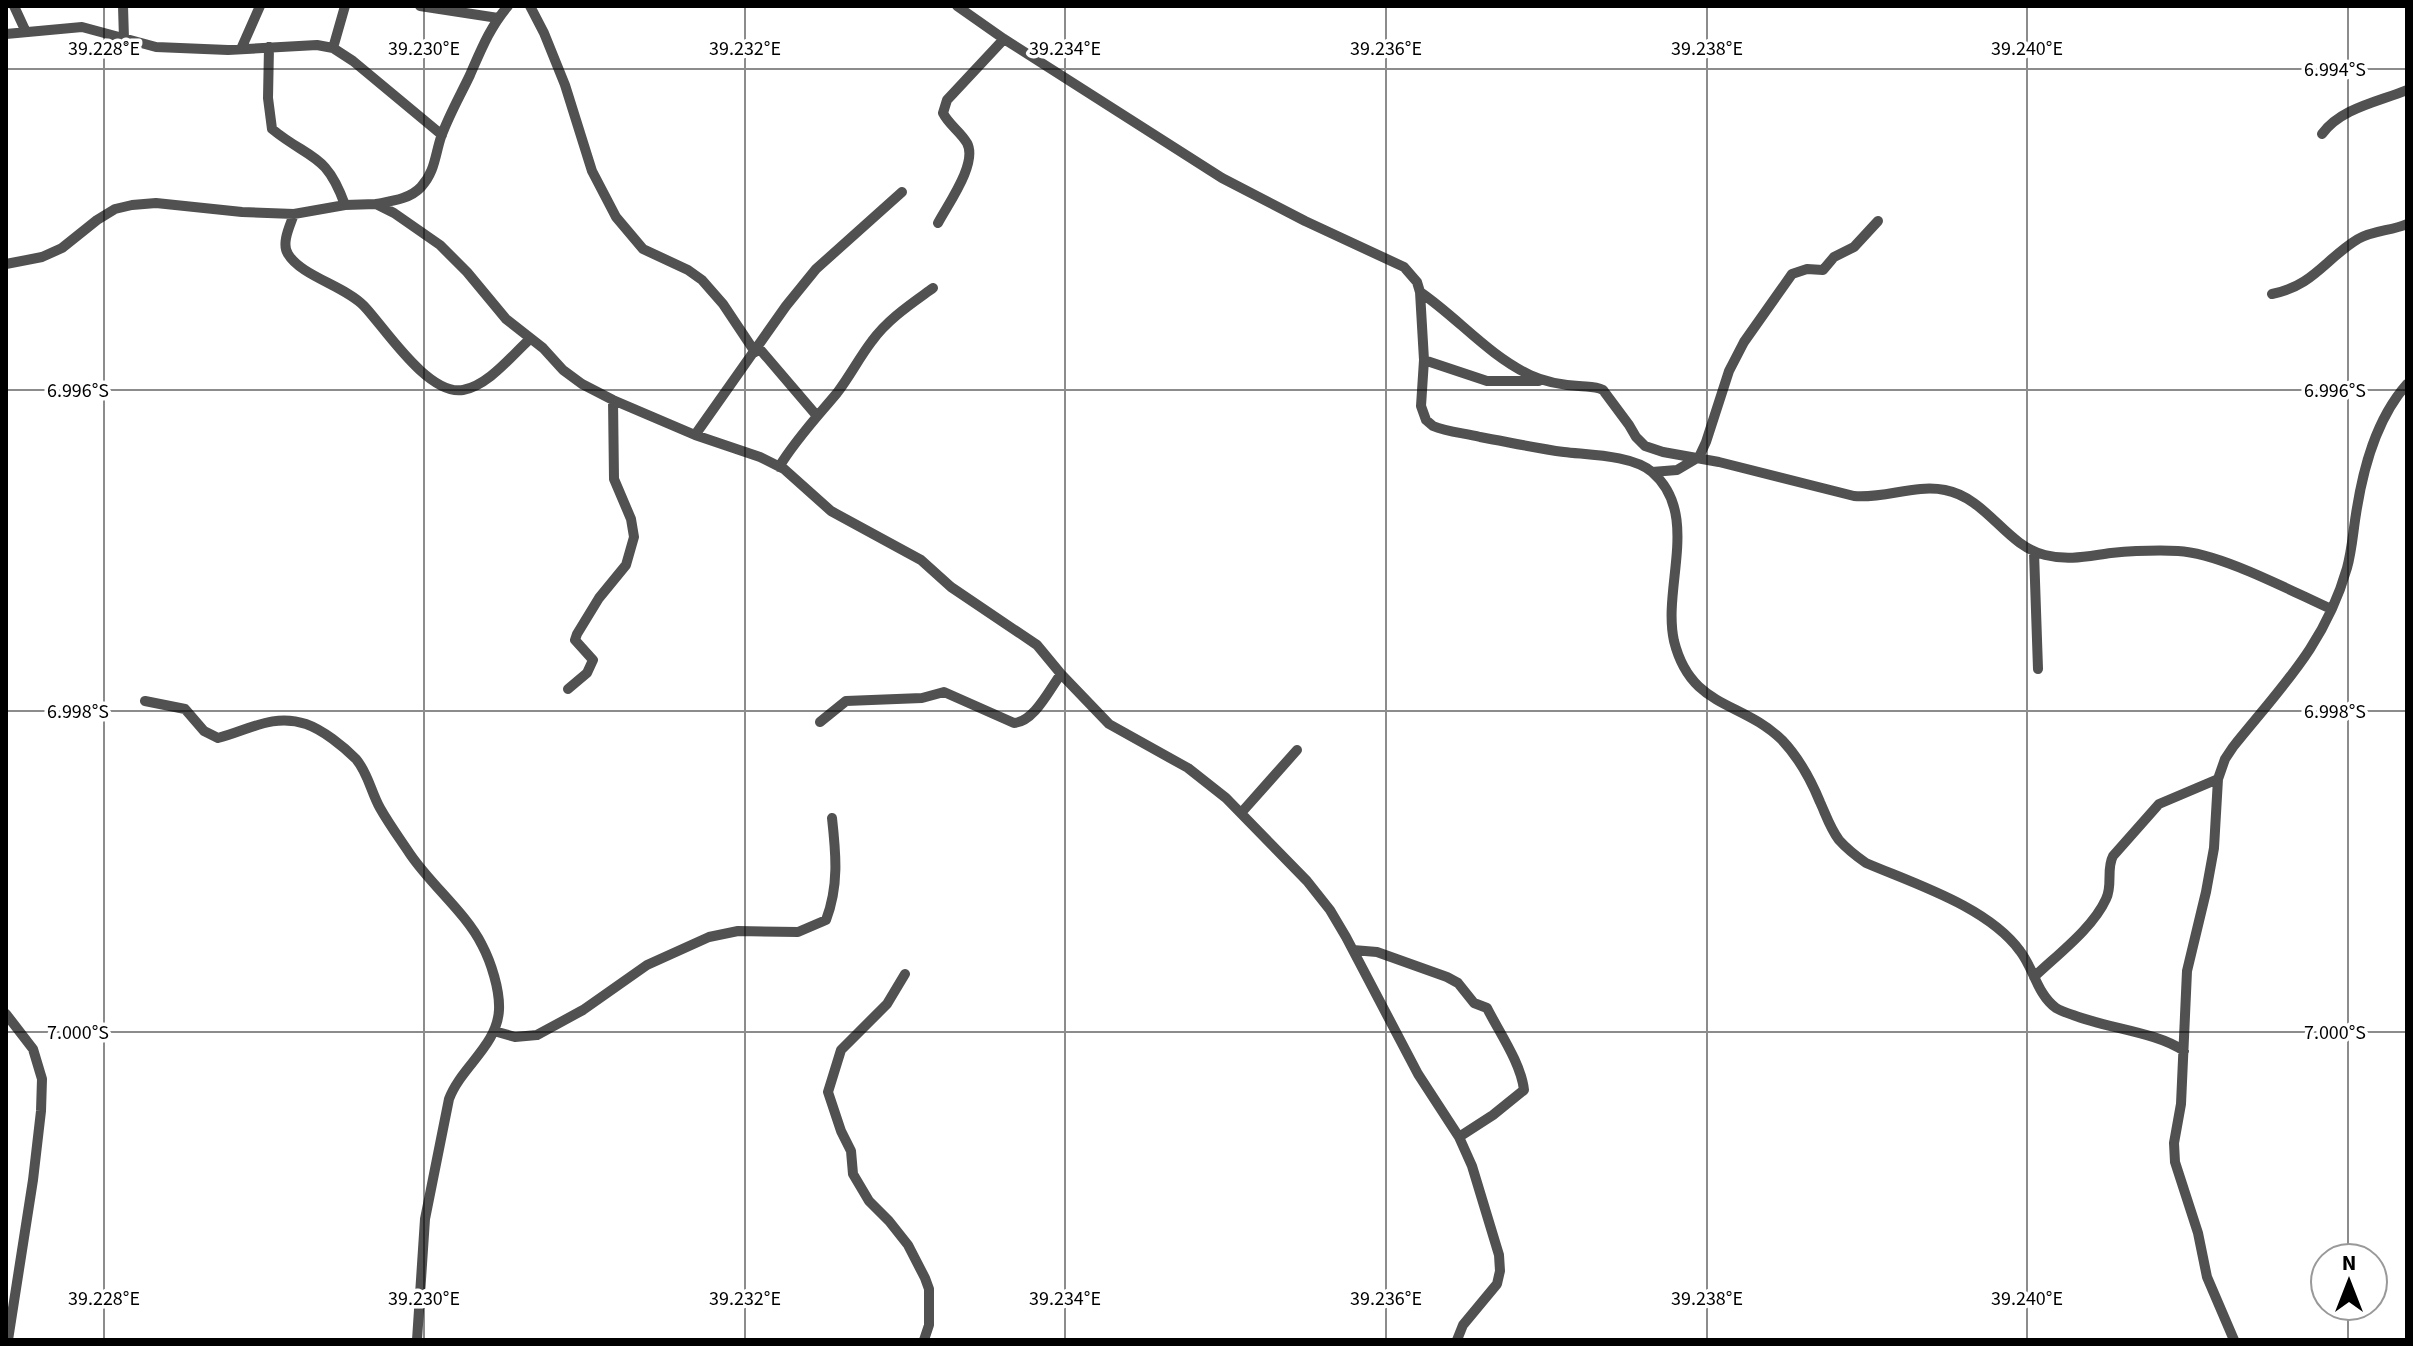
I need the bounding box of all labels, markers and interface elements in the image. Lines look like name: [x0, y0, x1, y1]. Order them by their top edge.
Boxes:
text: 39.228°E: [68, 35, 140, 63]
text: 39.230°E: [388, 35, 460, 63]
text: 39.232°E: [709, 35, 781, 63]
text: 39.234°E: [1029, 35, 1101, 63]
text: 39.236°E: [1350, 35, 1422, 63]
text: 39.238°E: [1671, 35, 1743, 63]
text: 39.240°E: [1991, 35, 2063, 63]
text: 6.994°S: [2304, 56, 2366, 84]
text: 6.996°S: [47, 377, 109, 405]
text: 6.996°S: [2304, 377, 2366, 405]
text: 6.998°S: [47, 698, 109, 726]
text: 6.998°S: [2304, 698, 2366, 726]
text: 7.000°S: [47, 1019, 109, 1047]
text: 7.000°S: [2304, 1019, 2366, 1047]
north arrow: [2309, 1242, 2389, 1322]
text: N: [2342, 1247, 2356, 1279]
text: 39.228°E: [68, 1285, 140, 1313]
text: 39.230°E: [388, 1285, 460, 1313]
text: 39.232°E: [709, 1285, 781, 1313]
text: 39.234°E: [1029, 1285, 1101, 1313]
text: 39.236°E: [1350, 1285, 1422, 1313]
text: 39.238°E: [1671, 1285, 1743, 1313]
text: 39.240°E: [1991, 1285, 2063, 1313]

